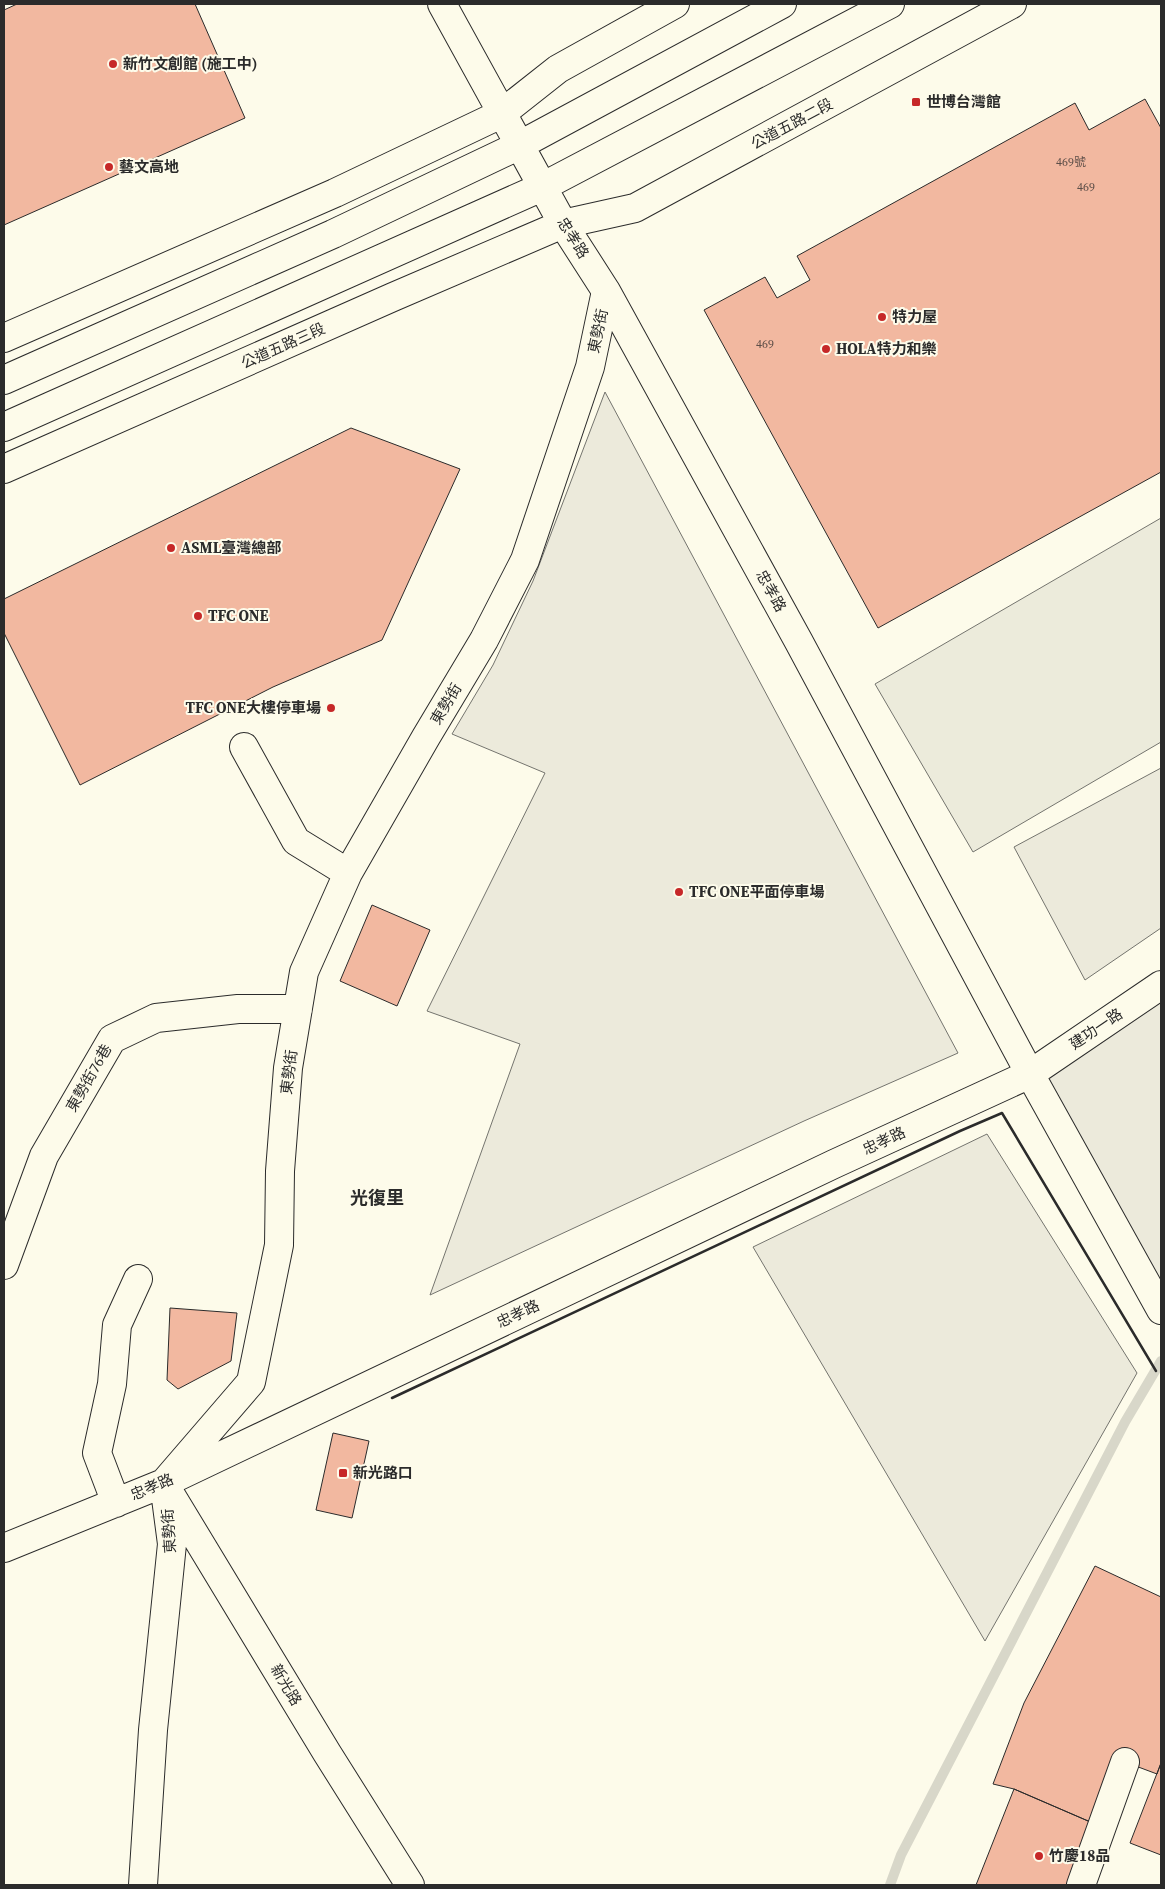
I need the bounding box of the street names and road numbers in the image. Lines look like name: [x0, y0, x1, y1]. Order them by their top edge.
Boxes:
street label: 公道五路二段: [747, 93, 836, 154]
street label: 忠孝路: [553, 213, 594, 262]
street label: 東勢街: [583, 307, 612, 355]
street label: 公道五路三段: [237, 318, 328, 373]
street label: 忠孝路: [751, 566, 792, 616]
street label: 東勢街: [425, 679, 466, 728]
street label: 建功一路: [1065, 1003, 1126, 1054]
street label: 東勢街76巷: [61, 1040, 116, 1115]
street label: 東勢街: [275, 1048, 302, 1096]
street label: 忠孝路: [859, 1122, 909, 1160]
street label: 忠孝路: [493, 1295, 543, 1333]
street label: 忠孝路: [127, 1468, 177, 1505]
street label: 東勢街: [156, 1508, 181, 1554]
street label: 新光路: [266, 1660, 307, 1709]

